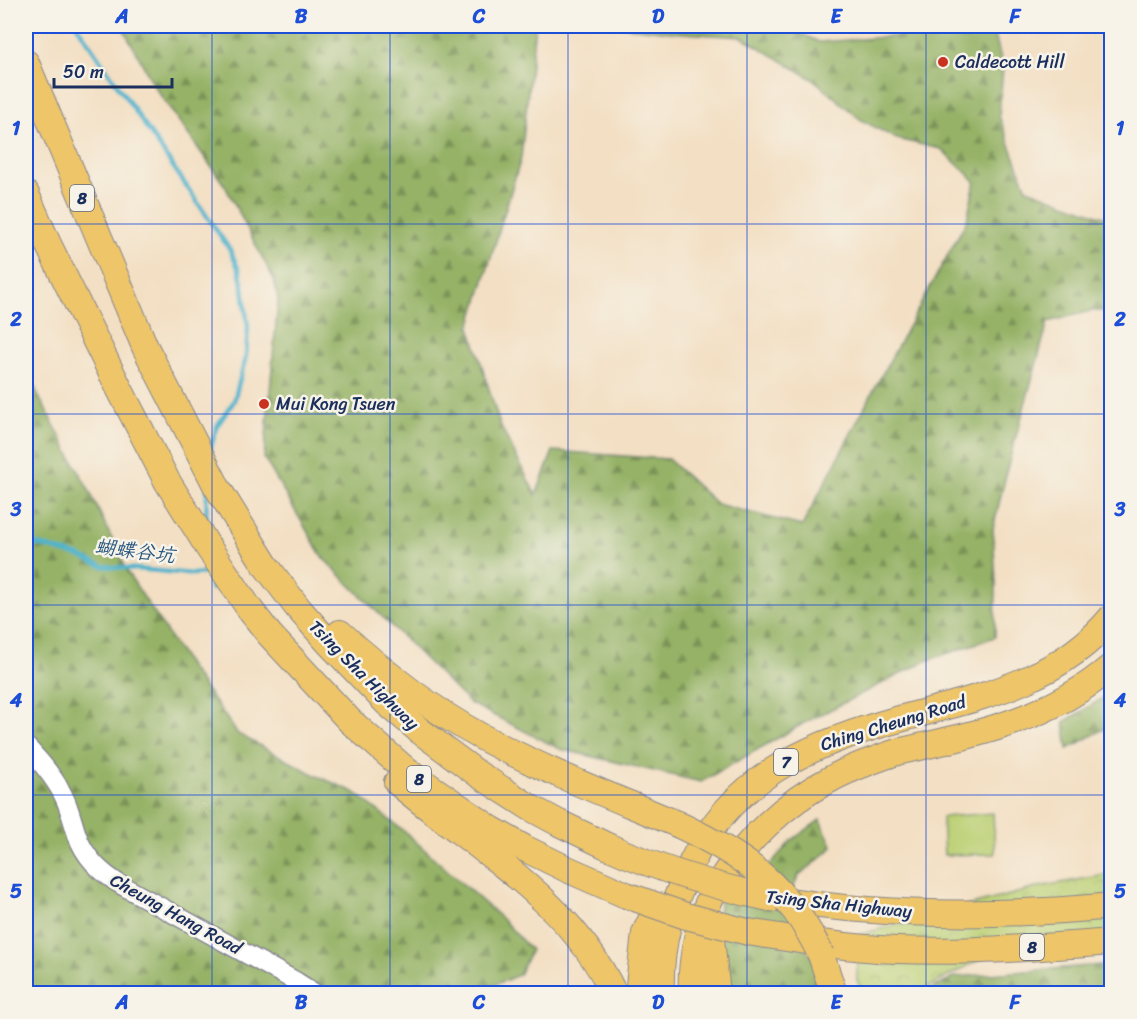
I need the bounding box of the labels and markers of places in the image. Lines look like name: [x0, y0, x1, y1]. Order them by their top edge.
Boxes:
place label: Caldecott Hill: [955, 46, 1065, 78]
marker: Caldecott Hill: [936, 55, 950, 69]
place label: Mui Kong Tsuen: [276, 388, 396, 420]
marker: Mui Kong Tsuen: [257, 397, 271, 411]

